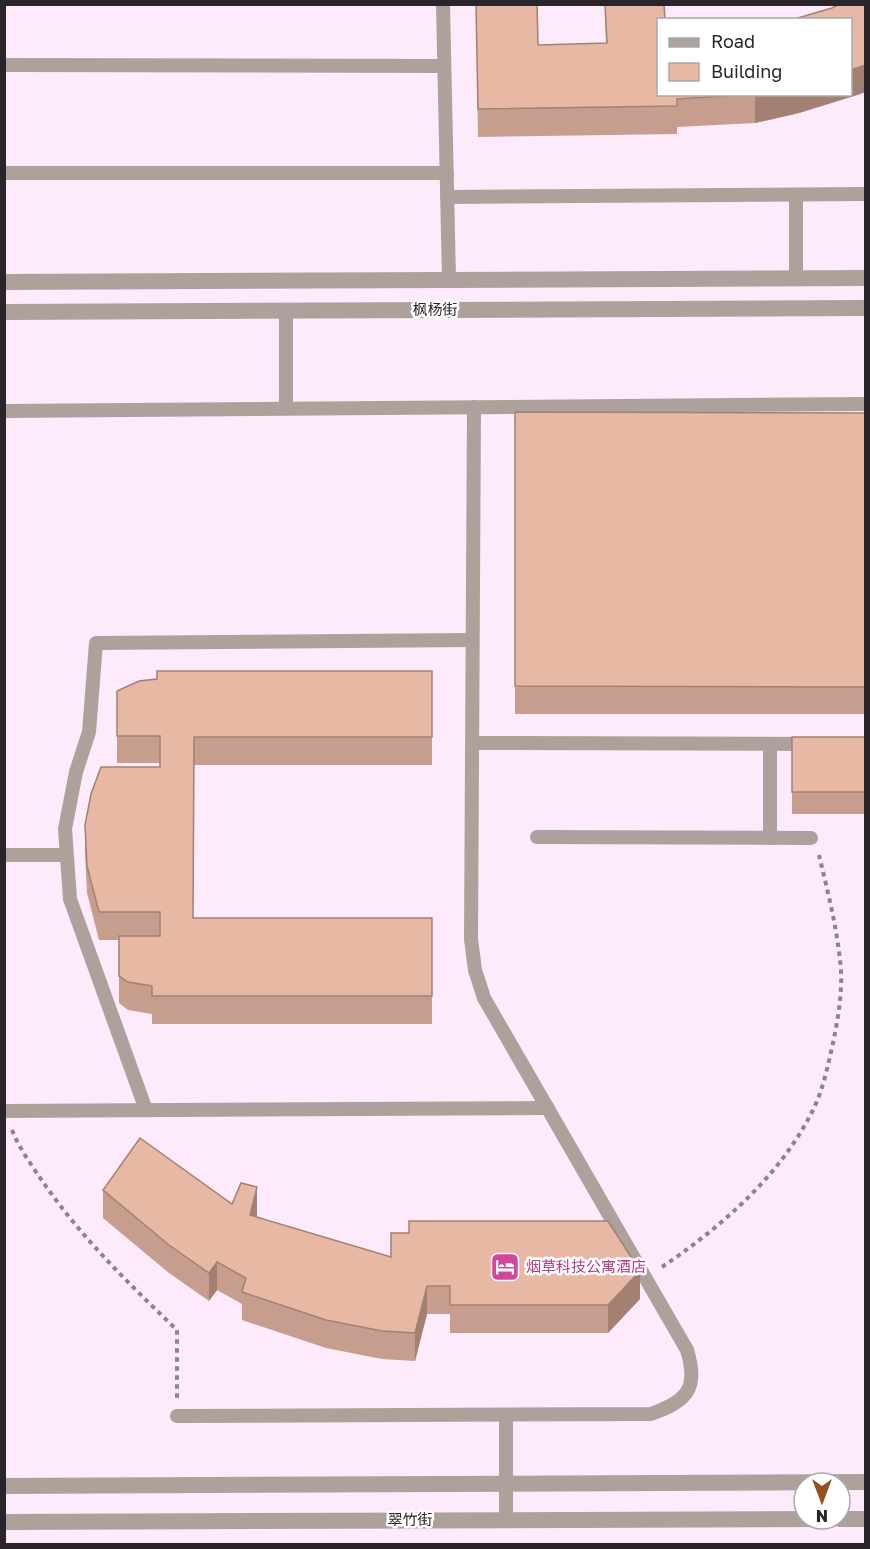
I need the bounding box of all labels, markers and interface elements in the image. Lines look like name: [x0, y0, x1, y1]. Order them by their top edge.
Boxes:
legend: [657, 18, 852, 96]
text: Road: [711, 30, 755, 52]
text: Building: [711, 60, 782, 82]
street label: 枫杨街: [412, 300, 458, 318]
hotel icon: 烟草科技公寓酒店: [489, 1251, 521, 1283]
place label: 烟草科技公寓酒店: [526, 1257, 646, 1275]
north arrow: [792, 1471, 852, 1531]
text: N: [816, 1506, 828, 1526]
street label: 翠竹街: [387, 1510, 433, 1528]

